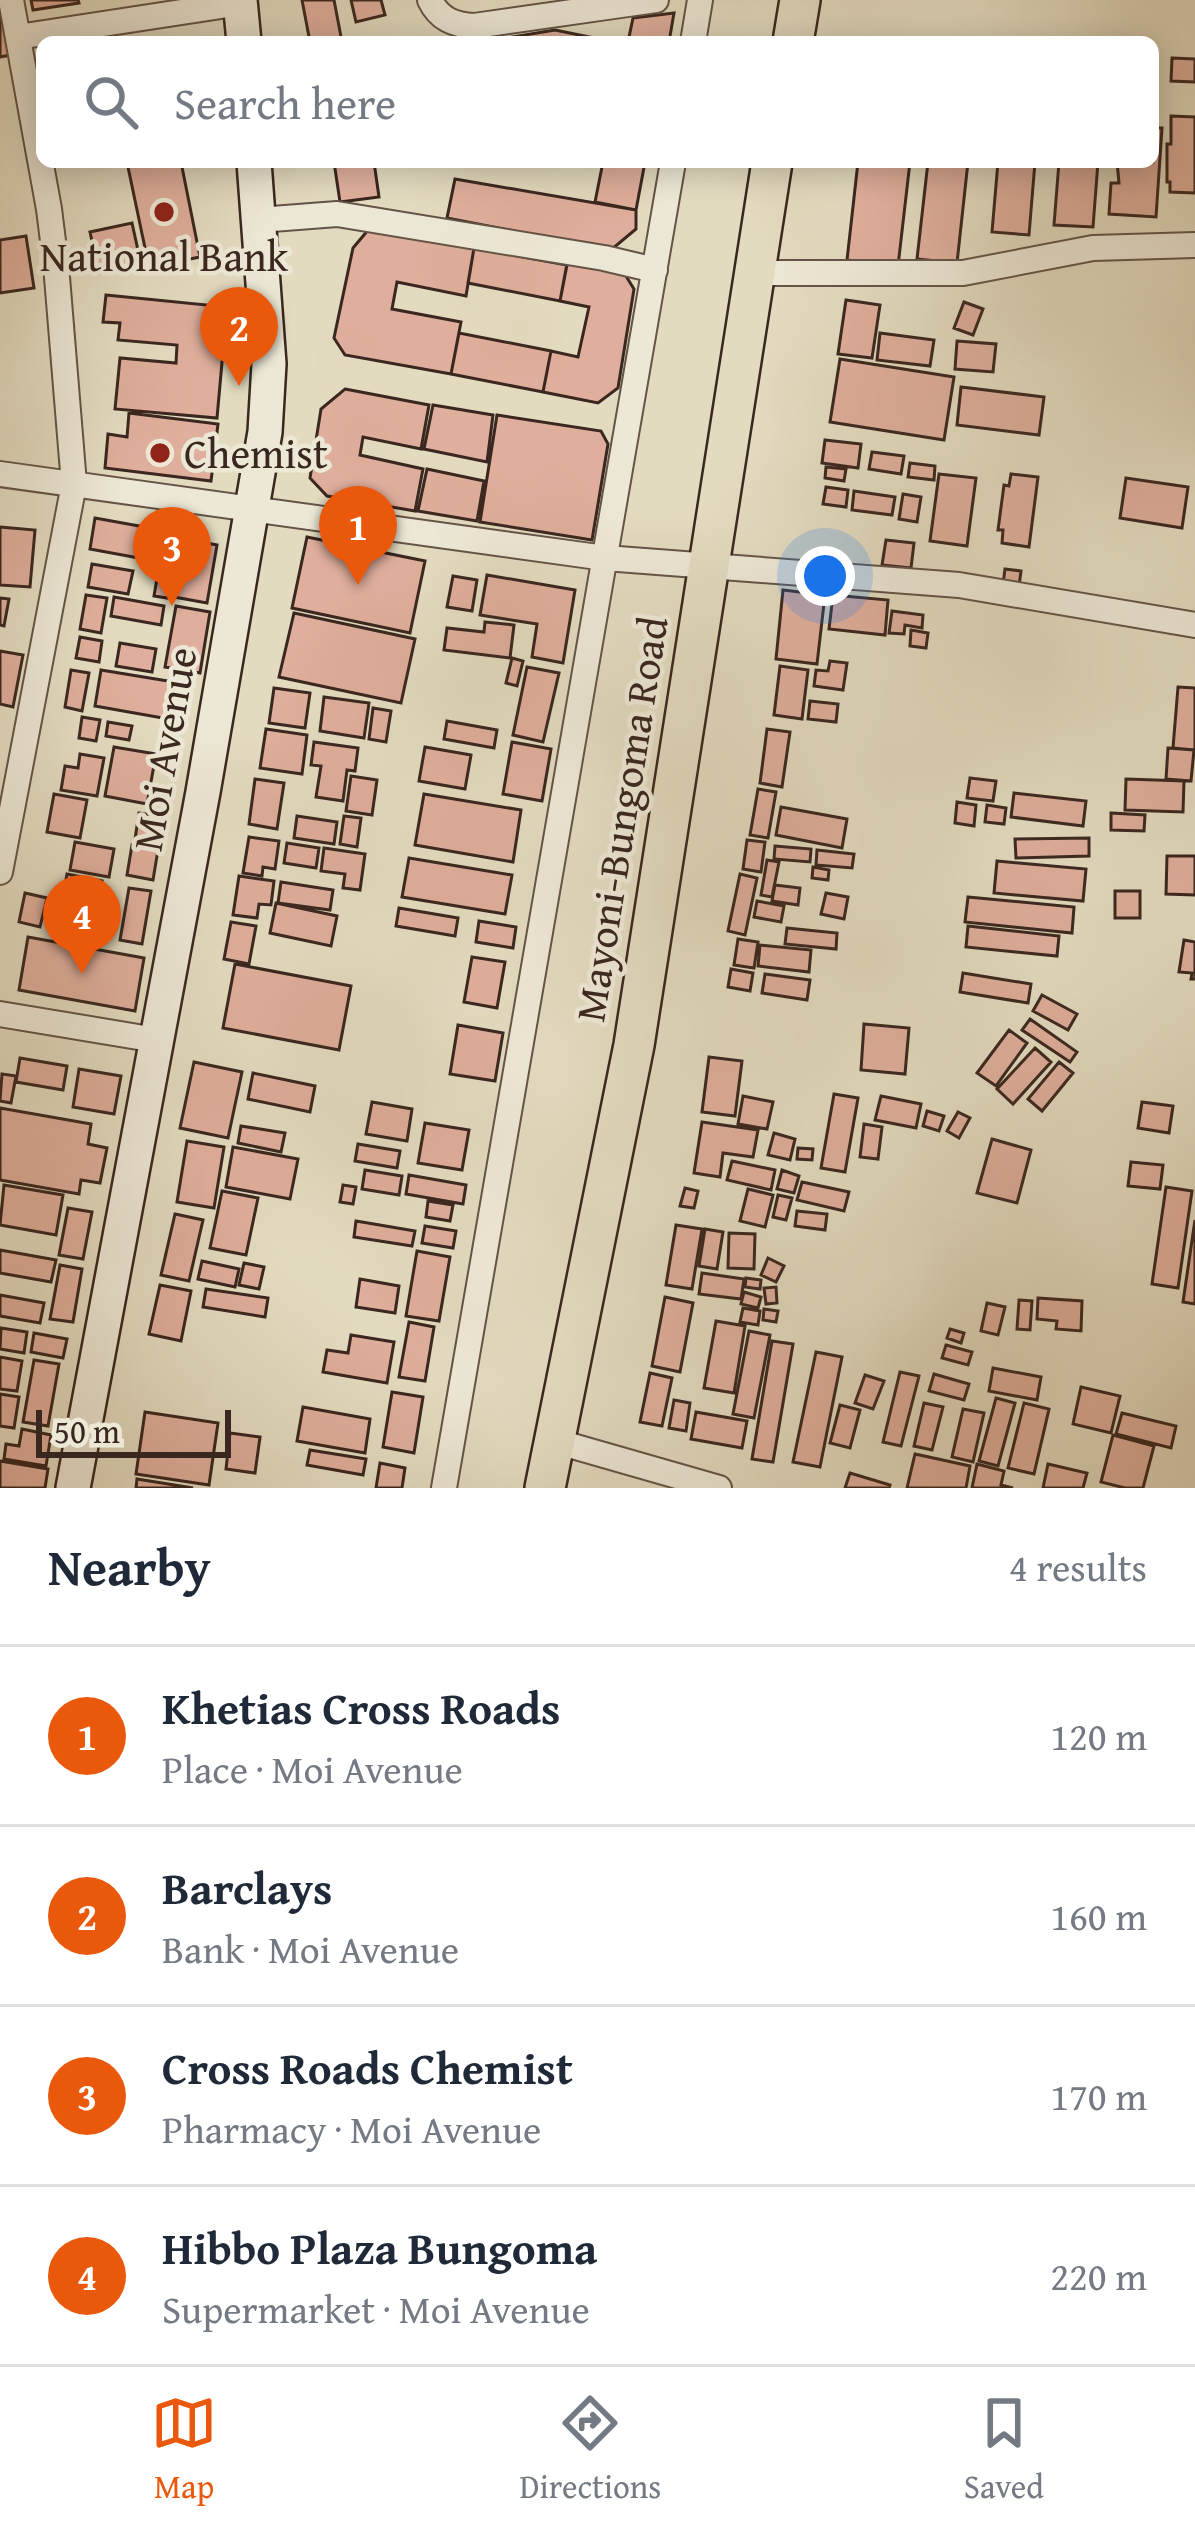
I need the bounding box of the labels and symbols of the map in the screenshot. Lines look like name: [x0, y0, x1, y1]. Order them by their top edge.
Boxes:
marker: National Bank: [151, 199, 177, 225]
place label: National Bank: [40, 225, 289, 286]
pin: 2: [200, 287, 278, 386]
place label: Chemist: [184, 422, 328, 483]
marker: Chemist: [147, 440, 173, 466]
pin: 1: [319, 486, 397, 585]
pin: 3: [133, 507, 211, 606]
your location: [795, 546, 855, 606]
street label: Mayoni-Bungoma Road: [558, 611, 683, 1026]
street label: Moi Avenue: [116, 642, 211, 856]
pin: 4: [43, 875, 121, 974]
scale bar: [36, 1404, 231, 1457]

